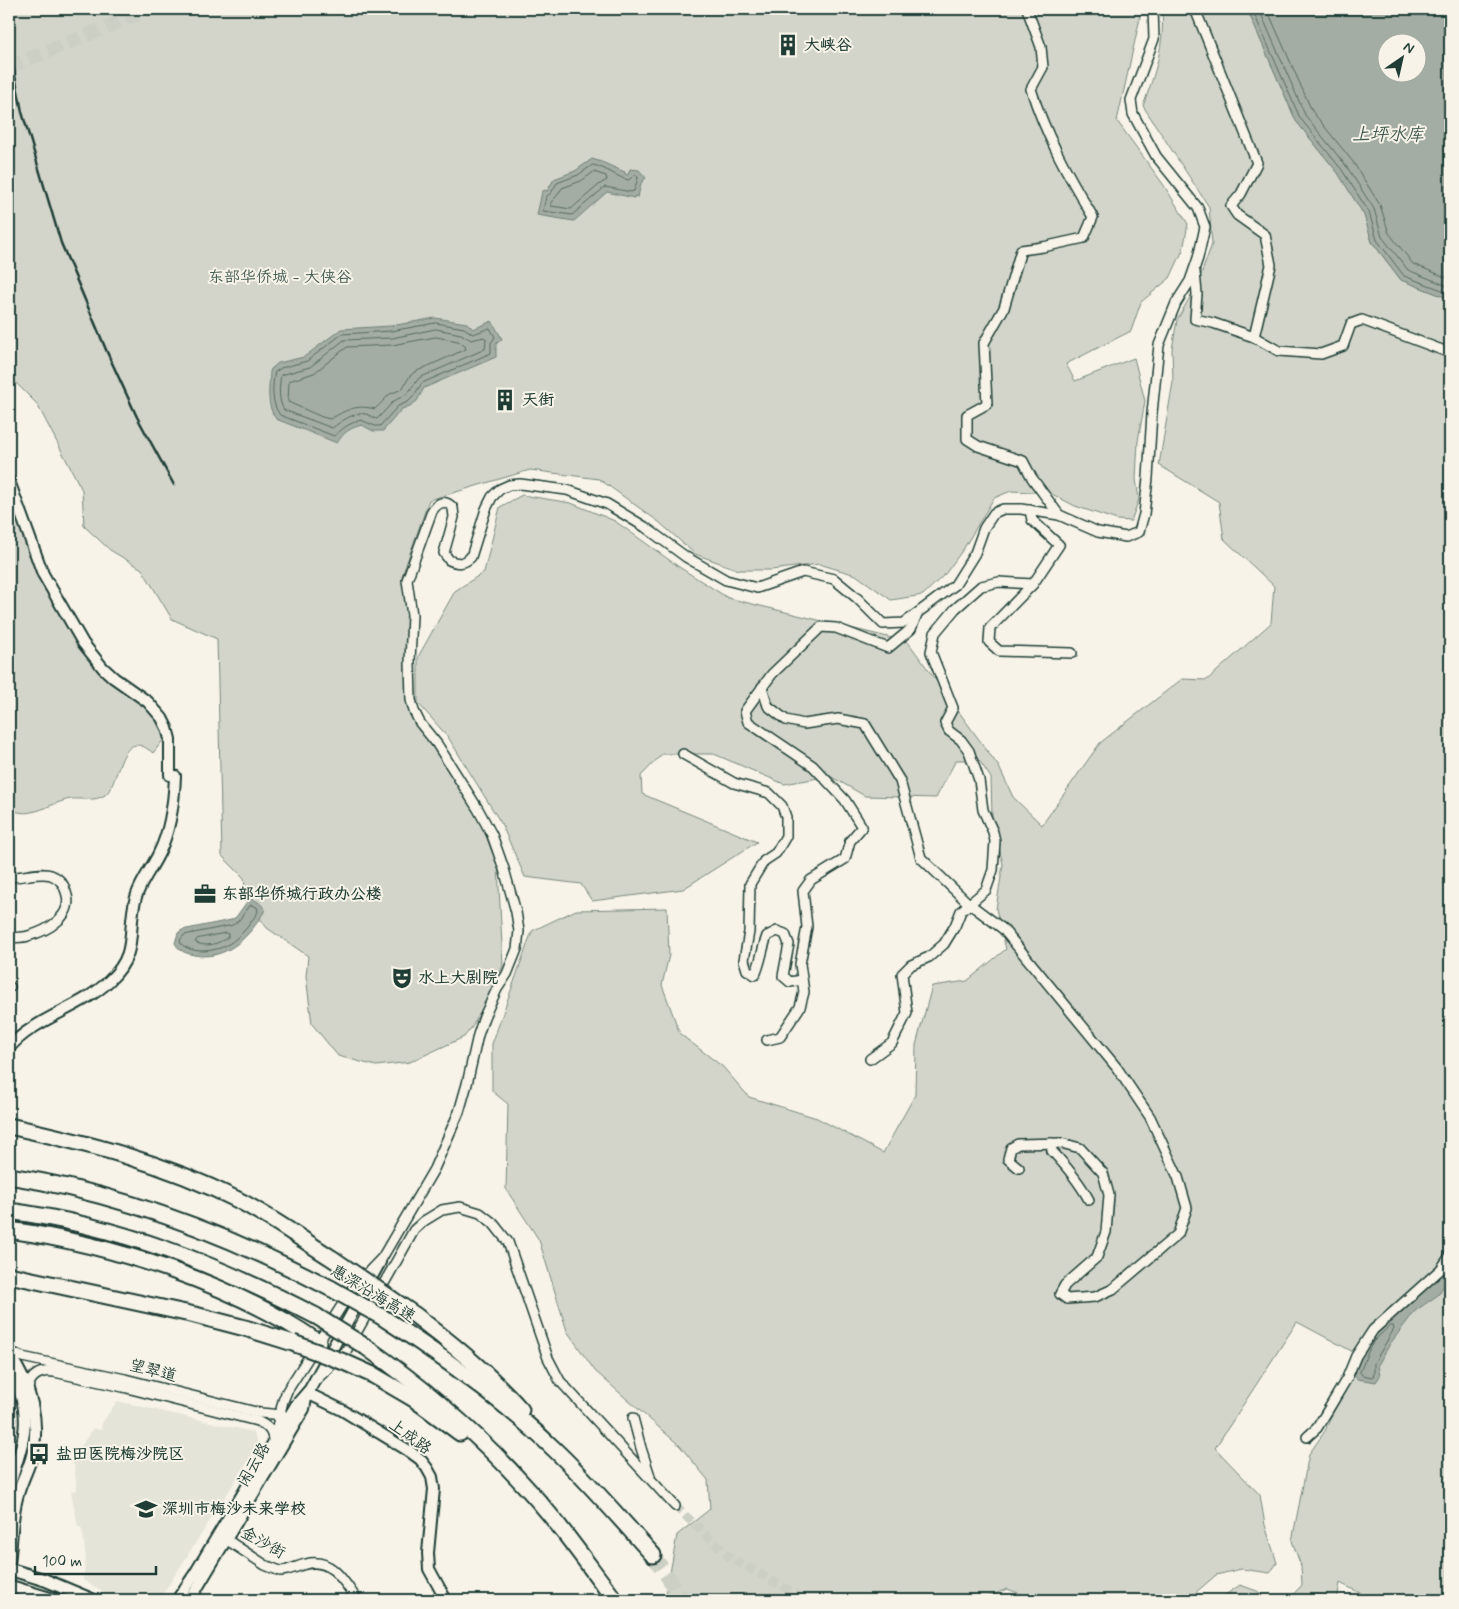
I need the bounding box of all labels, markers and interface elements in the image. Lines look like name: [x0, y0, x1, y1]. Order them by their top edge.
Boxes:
building icon: 大峡谷: [775, 32, 801, 58]
north arrow: [1376, 32, 1426, 82]
place label: 大峡谷: [804, 35, 852, 56]
text: N: [1400, 38, 1418, 58]
water label: 上坪水库: [1352, 123, 1426, 147]
park label: 东部华侨城 - 大侠谷: [208, 267, 352, 288]
building icon: 天街: [492, 387, 518, 413]
place label: 天街: [522, 390, 554, 411]
office icon: 东部华侨城行政办公楼: [192, 881, 218, 907]
place label: 东部华侨城行政办公楼: [222, 884, 382, 905]
theatre icon: 水上大剧院: [389, 965, 415, 991]
place label: 水上大剧院: [418, 968, 498, 989]
street label: 惠深沿海高速: [326, 1260, 420, 1328]
street label: 望翠道: [127, 1355, 179, 1387]
street label: 上成路: [384, 1414, 436, 1460]
street label: 闲云路: [233, 1439, 275, 1491]
bus stop icon: 盐田医院梅沙院区: [26, 1441, 52, 1467]
place label: 盐田医院梅沙院区: [56, 1444, 184, 1465]
school or university icon: 深圳市梅沙未来学校: [133, 1496, 159, 1522]
place label: 深圳市梅沙未来学校: [162, 1499, 306, 1520]
street label: 金沙街: [237, 1522, 289, 1564]
scale bar: [35, 1544, 156, 1576]
text: 100 m: [42, 1552, 82, 1572]

